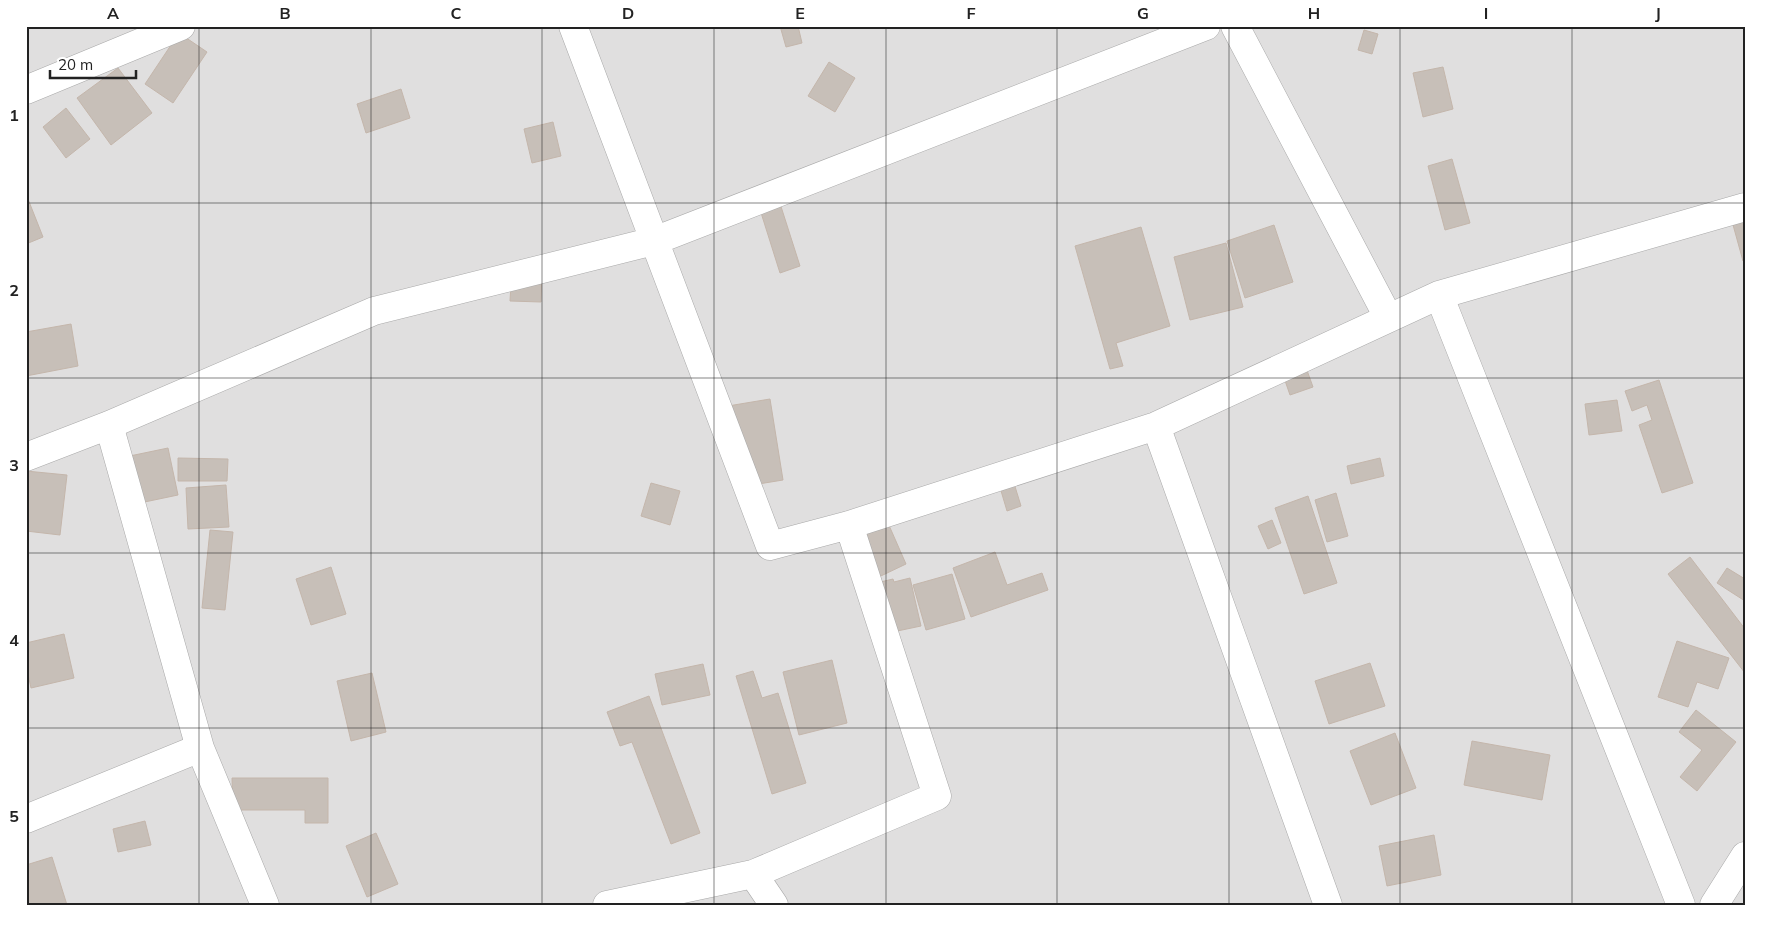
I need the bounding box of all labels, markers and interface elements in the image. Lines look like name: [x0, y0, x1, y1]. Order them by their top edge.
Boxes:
text: A: [107, 3, 119, 23]
text: B: [279, 3, 291, 23]
text: C: [451, 3, 462, 23]
text: D: [622, 3, 634, 23]
text: E: [795, 3, 805, 23]
text: F: [966, 3, 976, 23]
text: G: [1137, 3, 1149, 23]
text: H: [1308, 3, 1320, 23]
text: I: [1484, 3, 1488, 23]
text: J: [1655, 3, 1661, 23]
scale bar: [50, 48, 136, 80]
text: 20 m: [58, 55, 93, 74]
text: 1: [9, 105, 19, 125]
text: 2: [9, 280, 19, 300]
text: 3: [9, 455, 19, 475]
text: 4: [9, 630, 19, 650]
text: 5: [9, 806, 19, 826]

